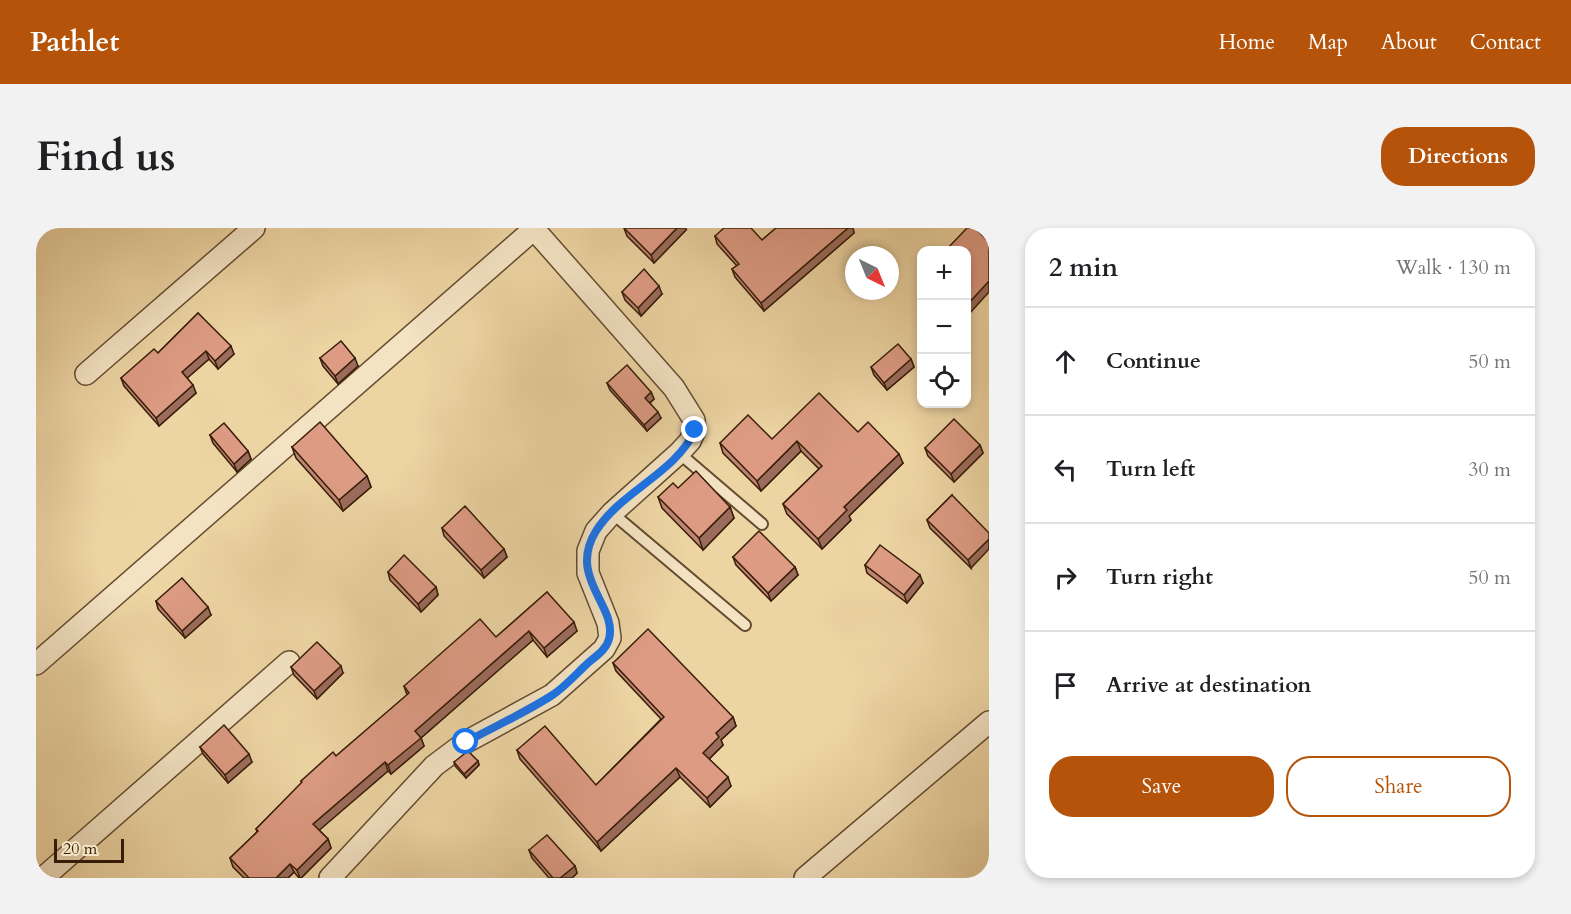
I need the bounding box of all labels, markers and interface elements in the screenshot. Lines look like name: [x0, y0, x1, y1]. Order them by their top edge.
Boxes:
text: Pathlet: [30, 23, 119, 61]
text: Home: [1219, 28, 1275, 57]
text: Map: [1308, 28, 1348, 57]
text: About: [1381, 28, 1437, 57]
text: Contact: [1470, 28, 1541, 57]
button: Directions: [1381, 127, 1535, 186]
text: Find us: [36, 128, 176, 185]
north arrow: [845, 246, 899, 300]
map controls: [917, 246, 971, 408]
button: +: [917, 246, 971, 300]
text: 2 min: [1049, 250, 1118, 285]
text: Walk · 130 m: [1396, 254, 1511, 281]
button: −: [917, 300, 971, 354]
icon: ahead: [1049, 345, 1082, 378]
text: Continue: [1106, 346, 1201, 376]
text: 50 m: [1468, 348, 1511, 375]
button: locate: [917, 354, 971, 408]
route end: [681, 416, 707, 442]
icon: left: [1049, 453, 1082, 486]
text: Turn left: [1106, 454, 1195, 484]
text: 30 m: [1468, 456, 1511, 483]
icon: right: [1049, 561, 1082, 594]
text: Turn right: [1106, 562, 1213, 592]
text: 50 m: [1468, 564, 1511, 591]
icon: arrive: [1049, 669, 1082, 702]
text: Arrive at destination: [1106, 670, 1311, 700]
route start: [452, 728, 478, 754]
button: Save: [1049, 756, 1274, 817]
button: Share: [1286, 756, 1511, 817]
scale bar: [54, 836, 124, 864]
text: 20 m: [63, 838, 97, 860]

